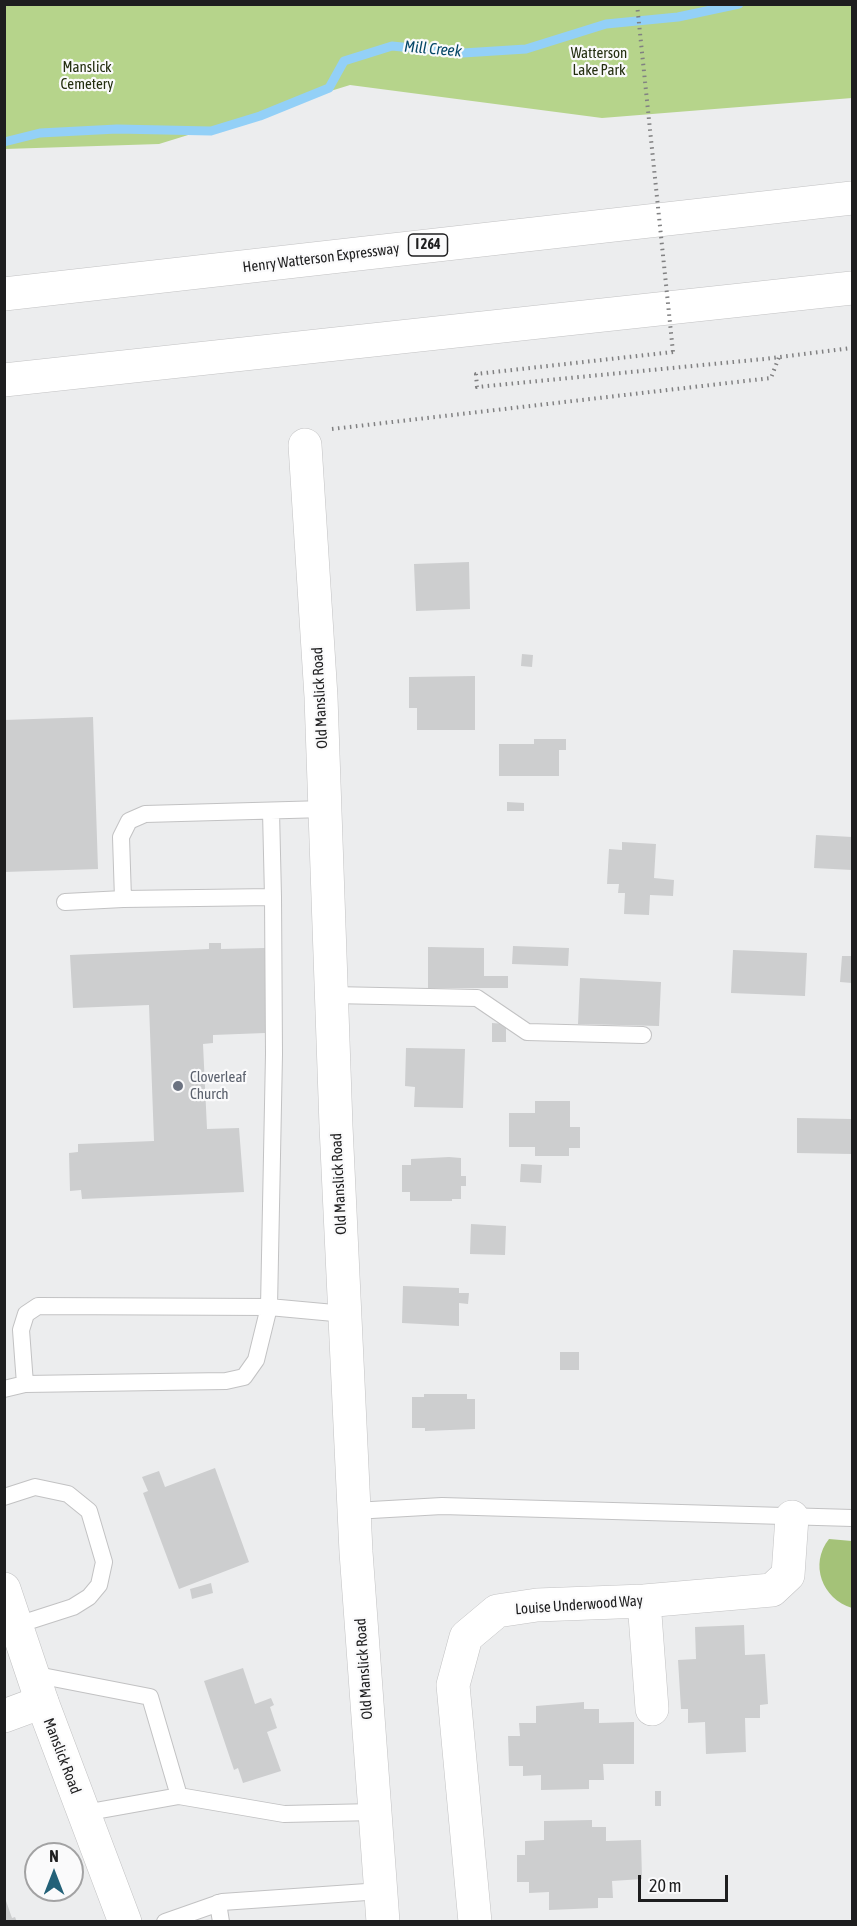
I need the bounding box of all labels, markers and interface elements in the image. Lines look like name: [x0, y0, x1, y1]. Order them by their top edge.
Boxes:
water label: Mill Creek: [403, 37, 463, 61]
park label: Watterson Lake Park: [571, 44, 627, 79]
park label: Manslick Cemetery: [61, 58, 113, 93]
road number: I 264: [408, 234, 448, 256]
street label: Henry Watterson Expressway: [242, 239, 400, 277]
street label: Old Manslick Road: [308, 647, 332, 749]
place label: Cloverleaf Church: [190, 1068, 246, 1103]
marker: Cloverleaf Church: [171, 1079, 185, 1093]
street label: Old Manslick Road: [327, 1133, 351, 1235]
street label: Louise Underwood Way: [515, 1592, 643, 1618]
street label: Old Manslick Road: [351, 1618, 377, 1720]
street label: Manslick Road: [39, 1715, 85, 1797]
north arrow: [24, 1842, 84, 1902]
text: N: [49, 1847, 59, 1865]
scale bar: [641, 1863, 731, 1901]
text: 20 m: [649, 1875, 681, 1896]

